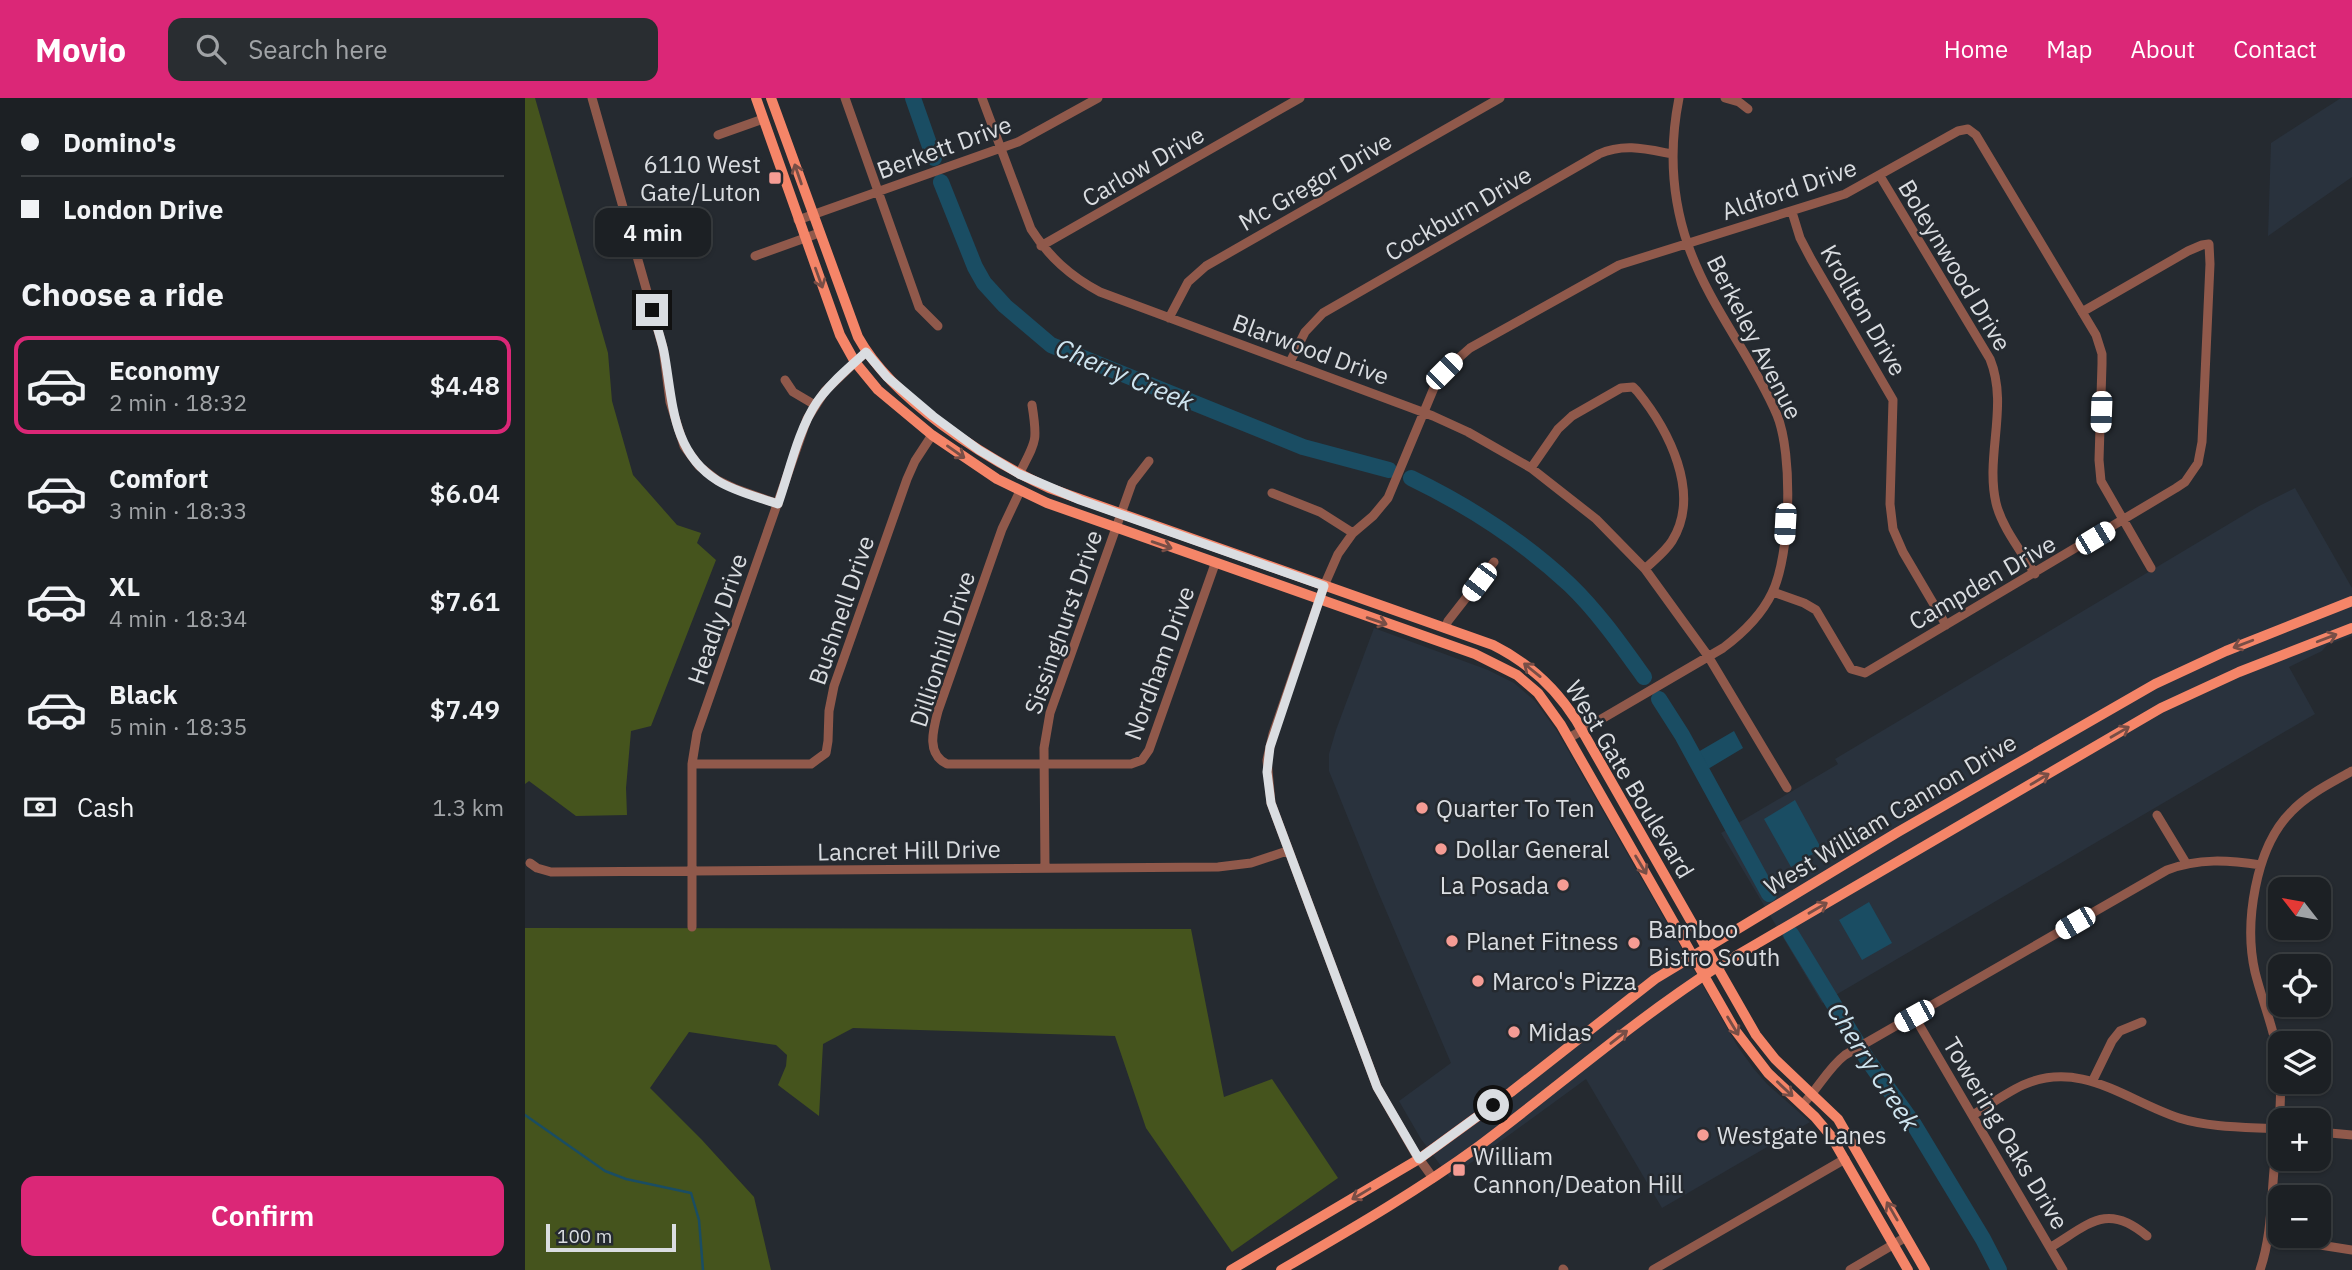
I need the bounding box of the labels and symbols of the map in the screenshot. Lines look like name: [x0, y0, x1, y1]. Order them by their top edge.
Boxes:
street label: Berkett Drive: [872, 108, 1016, 186]
street label: Carlow Drive: [1076, 118, 1210, 214]
street label: Mc Gregor Drive: [1233, 124, 1397, 238]
place label: 6110 West Gate/Luton: [640, 148, 761, 208]
street label: Aldford Drive: [1717, 151, 1861, 227]
street label: Cockburn Drive: [1379, 158, 1537, 268]
one-way arrow: [791, 164, 803, 186]
marker: 6110 West Gate/Luton: [767, 170, 783, 186]
street label: Boleynwood Drive: [1891, 173, 2019, 357]
callout: 4 min: [594, 208, 710, 258]
street label: Krollton Drive: [1813, 238, 1915, 382]
street label: Berkeley Avenue: [1700, 249, 1810, 425]
one-way arrow: [814, 266, 826, 288]
route end: [636, 294, 668, 326]
street label: Blarwood Drive: [1228, 306, 1394, 392]
water label: Cherry Creek: [1051, 330, 1200, 418]
car: [1422, 349, 1467, 393]
car: [2090, 391, 2113, 433]
one-way arrow: [946, 445, 965, 459]
car: [1774, 502, 1797, 546]
car: [2072, 518, 2119, 558]
street label: Sissinghurst Drive: [1016, 526, 1110, 718]
street label: Campden Drive: [1903, 527, 2061, 637]
street label: Bushnell Drive: [801, 531, 881, 689]
one-way arrow: [1151, 540, 1173, 552]
street label: Headly Drive: [680, 549, 754, 689]
car: [1458, 559, 1501, 605]
street label: Dillionhill Drive: [902, 567, 982, 731]
street label: Nordham Drive: [1116, 582, 1202, 744]
one-way arrow: [1365, 616, 1387, 628]
one-way arrow: [2316, 630, 2337, 643]
one-way arrow: [2233, 639, 2254, 652]
one-way arrow: [1524, 662, 1542, 678]
street label: West Gate Boulevard: [1558, 674, 1702, 884]
one-way arrow: [2110, 725, 2130, 739]
street label: West William Cannon Drive: [1758, 726, 2022, 902]
one-way arrow: [2030, 771, 2050, 785]
place label: Quarter To Ten: [1436, 792, 1595, 824]
marker: Quarter To Ten: [1414, 800, 1430, 816]
street label: Lancret Hill Drive: [817, 832, 1001, 868]
place label: Dollar General: [1455, 833, 1610, 865]
marker: Dollar General: [1433, 841, 1449, 857]
one-way arrow: [1634, 854, 1648, 874]
place label: La Posada: [1440, 869, 1549, 901]
marker: La Posada: [1555, 877, 1571, 893]
north arrow: [2268, 877, 2331, 940]
one-way arrow: [1808, 901, 1828, 915]
car: [2052, 903, 2099, 943]
place label: Bamboo Bistro South: [1648, 913, 1780, 973]
place label: Planet Fitness: [1466, 925, 1619, 957]
marker: Planet Fitness: [1444, 933, 1460, 949]
marker: Bamboo Bistro South: [1626, 935, 1642, 951]
place label: Marco's Pizza: [1492, 965, 1637, 997]
marker: Marco's Pizza: [1470, 973, 1486, 989]
water label: Cherry Creek: [1820, 995, 1928, 1137]
car: [1891, 997, 1938, 1035]
place label: Midas: [1528, 1016, 1592, 1048]
one-way arrow: [1727, 1016, 1741, 1036]
marker: Midas: [1506, 1024, 1522, 1040]
one-way arrow: [1609, 1030, 1628, 1045]
street label: Towering Oaks Drive: [1936, 1031, 2076, 1235]
one-way arrow: [1776, 1081, 1794, 1097]
route start: [1477, 1089, 1509, 1121]
place label: Westgate Lanes: [1717, 1119, 1887, 1151]
marker: Westgate Lanes: [1695, 1127, 1711, 1143]
place label: William Cannon/Deaton Hill: [1473, 1140, 1683, 1200]
marker: William Cannon/Deaton Hill: [1451, 1162, 1467, 1178]
one-way arrow: [1351, 1188, 1371, 1202]
one-way arrow: [1885, 1201, 1899, 1221]
scale bar: [546, 1221, 675, 1253]

